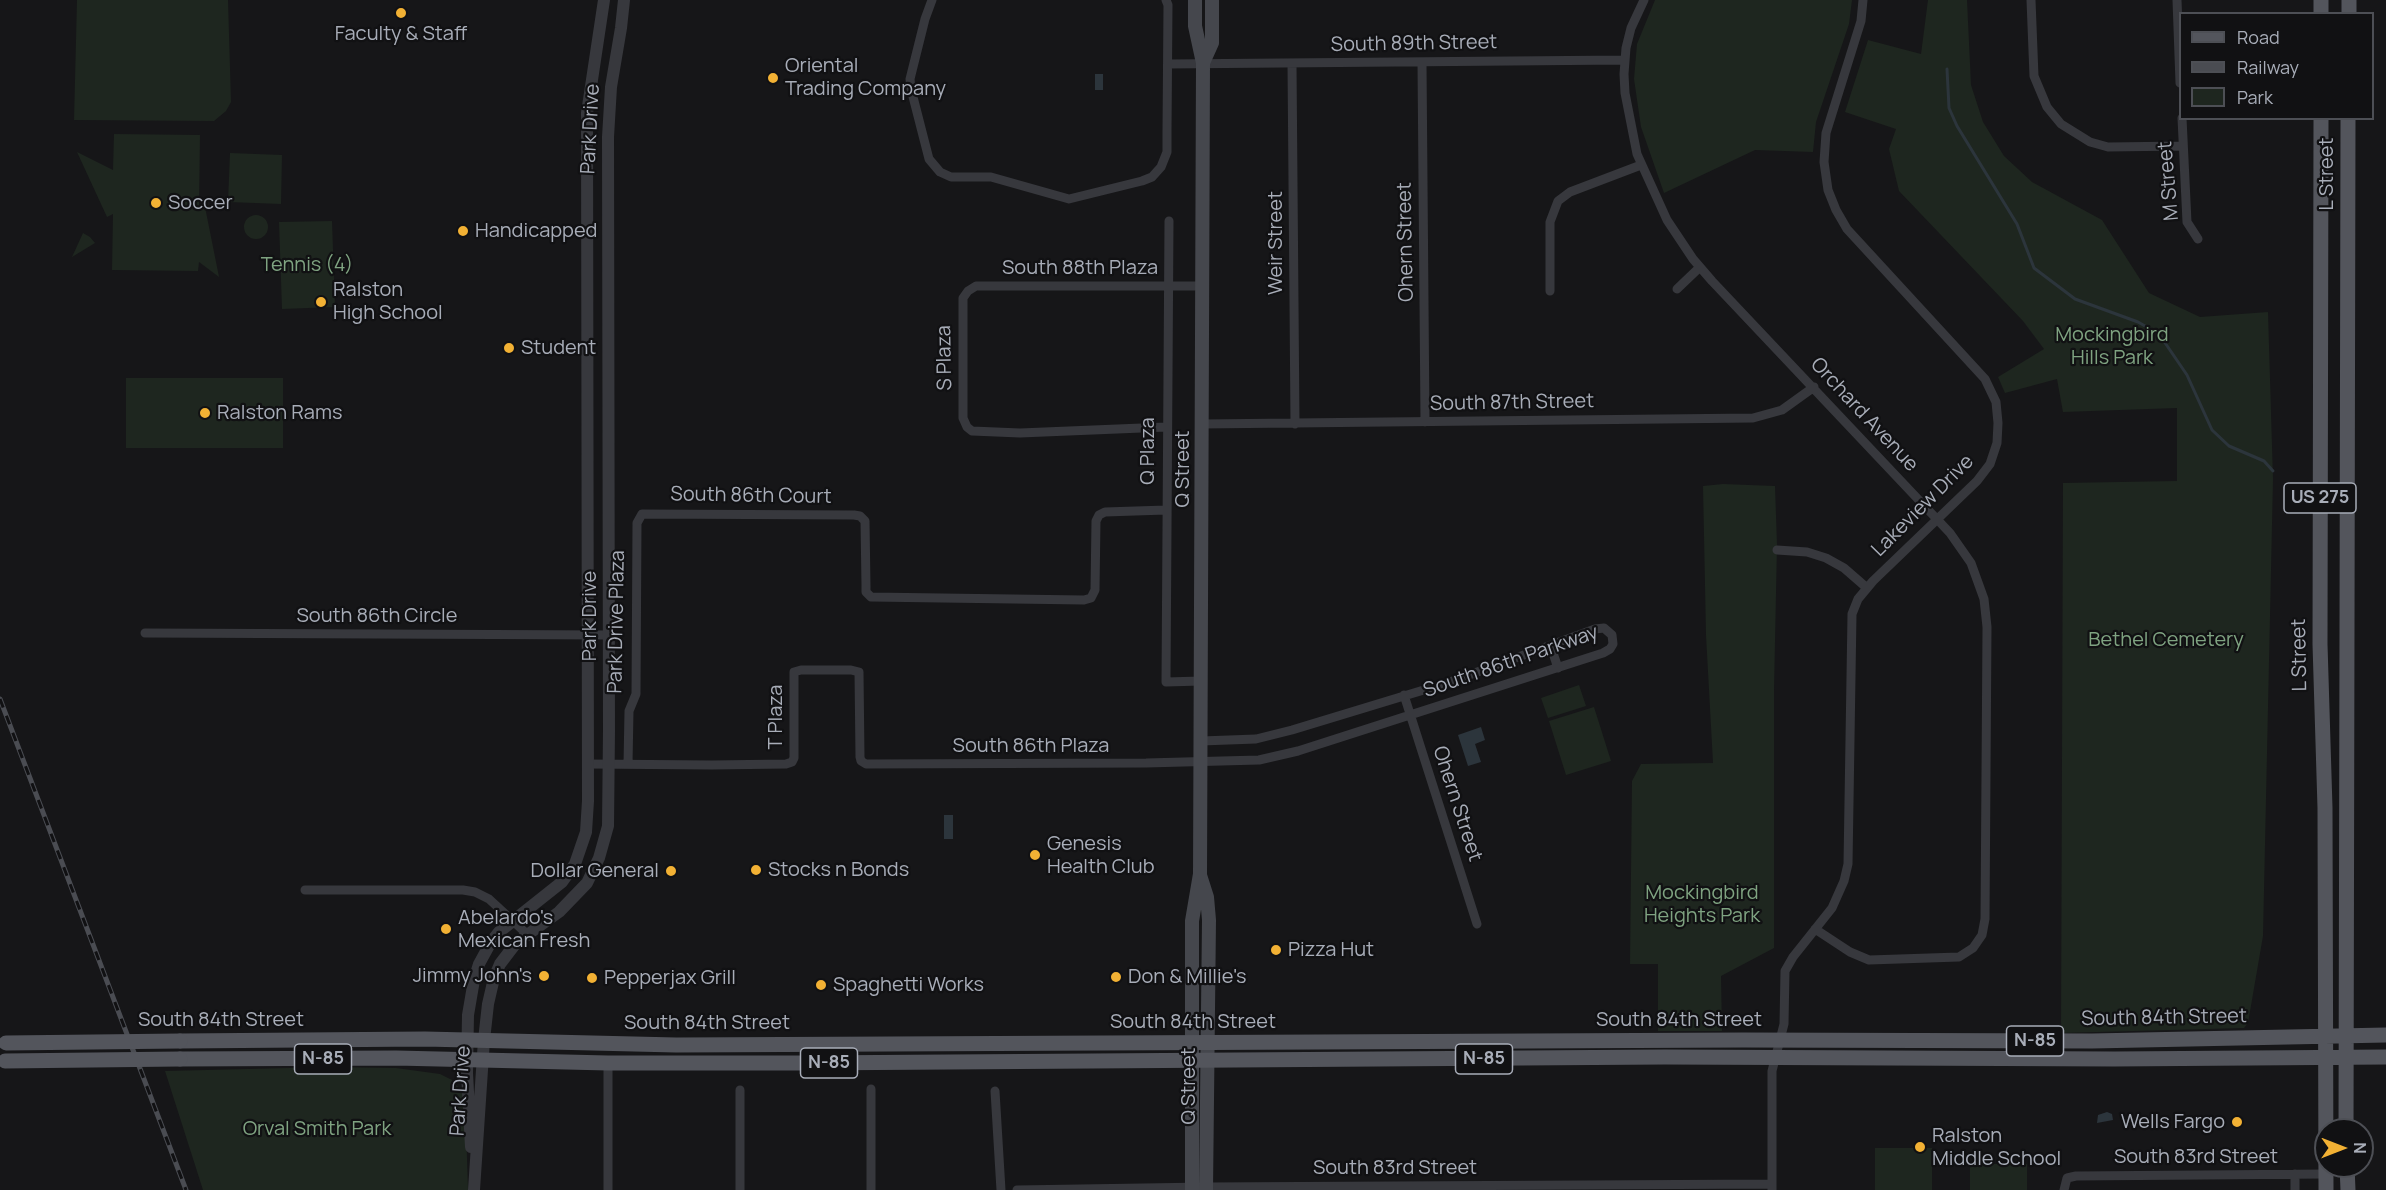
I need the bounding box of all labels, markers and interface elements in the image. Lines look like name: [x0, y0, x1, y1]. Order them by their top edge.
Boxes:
marker: Faculty & Staff: [394, 6, 408, 20]
legend: [2179, 12, 2374, 120]
place label: Faculty & Staff: [335, 22, 467, 46]
text: Road: [2237, 25, 2280, 49]
street label: South 89th Street: [1331, 31, 1497, 57]
place label: Oriental Trading Company: [785, 54, 946, 101]
text: Railway: [2237, 55, 2299, 79]
marker: Oriental Trading Company: [766, 71, 780, 85]
street label: Park Drive: [577, 83, 605, 175]
text: Park: [2237, 85, 2273, 109]
street label: L Street: [2315, 138, 2339, 210]
street label: M Street: [2154, 140, 2184, 222]
street label: Ohern Street: [1393, 182, 1419, 302]
place label: Soccer: [168, 191, 233, 215]
street label: Weir Street: [1264, 191, 1288, 295]
marker: Soccer: [149, 196, 163, 210]
place label: Handicapped: [475, 219, 597, 243]
marker: Handicapped: [456, 224, 470, 238]
park label: Tennis (4): [261, 253, 353, 277]
street label: South 88th Plaza: [1002, 256, 1158, 280]
place label: Ralston High School: [333, 278, 443, 325]
marker: Ralston High School: [314, 295, 328, 309]
park label: Mockingbird Hills Park: [2055, 323, 2169, 370]
street label: S Plaza: [932, 325, 958, 391]
place label: Student: [521, 336, 596, 360]
marker: Student: [502, 341, 516, 355]
street label: Orchard Avenue: [1805, 353, 1923, 477]
street label: South 87th Street: [1430, 390, 1594, 416]
place label: Ralston Rams: [217, 401, 342, 425]
marker: Ralston Rams: [198, 406, 212, 420]
street label: Q Plaza: [1136, 417, 1160, 485]
street label: Q Street: [1171, 430, 1195, 508]
street label: Lakeview Drive: [1867, 450, 1979, 562]
street label: South 86th Court: [670, 483, 832, 509]
road number: US 275: [2284, 483, 2356, 513]
street label: Park Drive Plaza: [604, 550, 630, 694]
street label: Park Drive: [578, 571, 602, 661]
street label: South 86th Circle: [297, 604, 457, 628]
street label: L Street: [2287, 618, 2313, 692]
street label: South 86th Parkway: [1420, 621, 1602, 703]
park label: Bethel Cemetery: [2088, 628, 2244, 652]
street label: T Plaza: [764, 685, 788, 749]
street label: South 86th Plaza: [953, 734, 1109, 758]
street label: Ohern Street: [1427, 743, 1487, 865]
place label: Genesis Health Club: [1047, 832, 1155, 879]
marker: Genesis Health Club: [1028, 848, 1042, 862]
place label: Stocks n Bonds: [768, 858, 909, 882]
place label: Dollar General: [530, 859, 659, 883]
marker: Stocks n Bonds: [749, 863, 763, 877]
marker: Dollar General: [664, 864, 678, 878]
park label: Mockingbird Heights Park: [1644, 881, 1760, 928]
place label: Abelardo's Mexican Fresh: [458, 906, 590, 953]
marker: Abelardo's Mexican Fresh: [439, 922, 453, 936]
place label: Pizza Hut: [1288, 938, 1374, 962]
marker: Pizza Hut: [1269, 943, 1283, 957]
place label: Jimmy John's: [413, 964, 532, 988]
place label: Don & Millie's: [1128, 965, 1247, 989]
place label: Pepperjax Grill: [604, 966, 736, 990]
marker: Jimmy John's: [537, 969, 551, 983]
marker: Don & Millie's: [1109, 970, 1123, 984]
marker: Pepperjax Grill: [585, 971, 599, 985]
place label: Spaghetti Works: [833, 973, 984, 997]
marker: Spaghetti Works: [814, 978, 828, 992]
street label: South 84th Street: [2081, 1005, 2247, 1031]
street label: South 84th Street: [138, 1008, 304, 1032]
street label: South 84th Street: [1596, 1008, 1762, 1032]
street label: South 84th Street: [1110, 1010, 1276, 1034]
street label: South 84th Street: [624, 1011, 790, 1035]
road number: N-85: [2006, 1026, 2064, 1056]
road number: N-85: [294, 1044, 352, 1074]
road number: N-85: [1456, 1044, 1512, 1074]
street label: Park Drive: [446, 1045, 476, 1137]
street label: Q Street: [1177, 1047, 1201, 1125]
road number: N-85: [800, 1048, 858, 1078]
place label: Wells Fargo: [2121, 1110, 2225, 1134]
marker: Wells Fargo: [2230, 1115, 2244, 1129]
park label: Orval Smith Park: [243, 1117, 391, 1141]
north arrow: [2314, 1118, 2374, 1178]
place label: Ralston Middle School: [1932, 1124, 2061, 1171]
marker: Ralston Middle School: [1913, 1140, 1927, 1154]
text: N: [2349, 1142, 2371, 1154]
street label: South 83rd Street: [2114, 1145, 2278, 1169]
street label: South 83rd Street: [1313, 1156, 1477, 1180]

